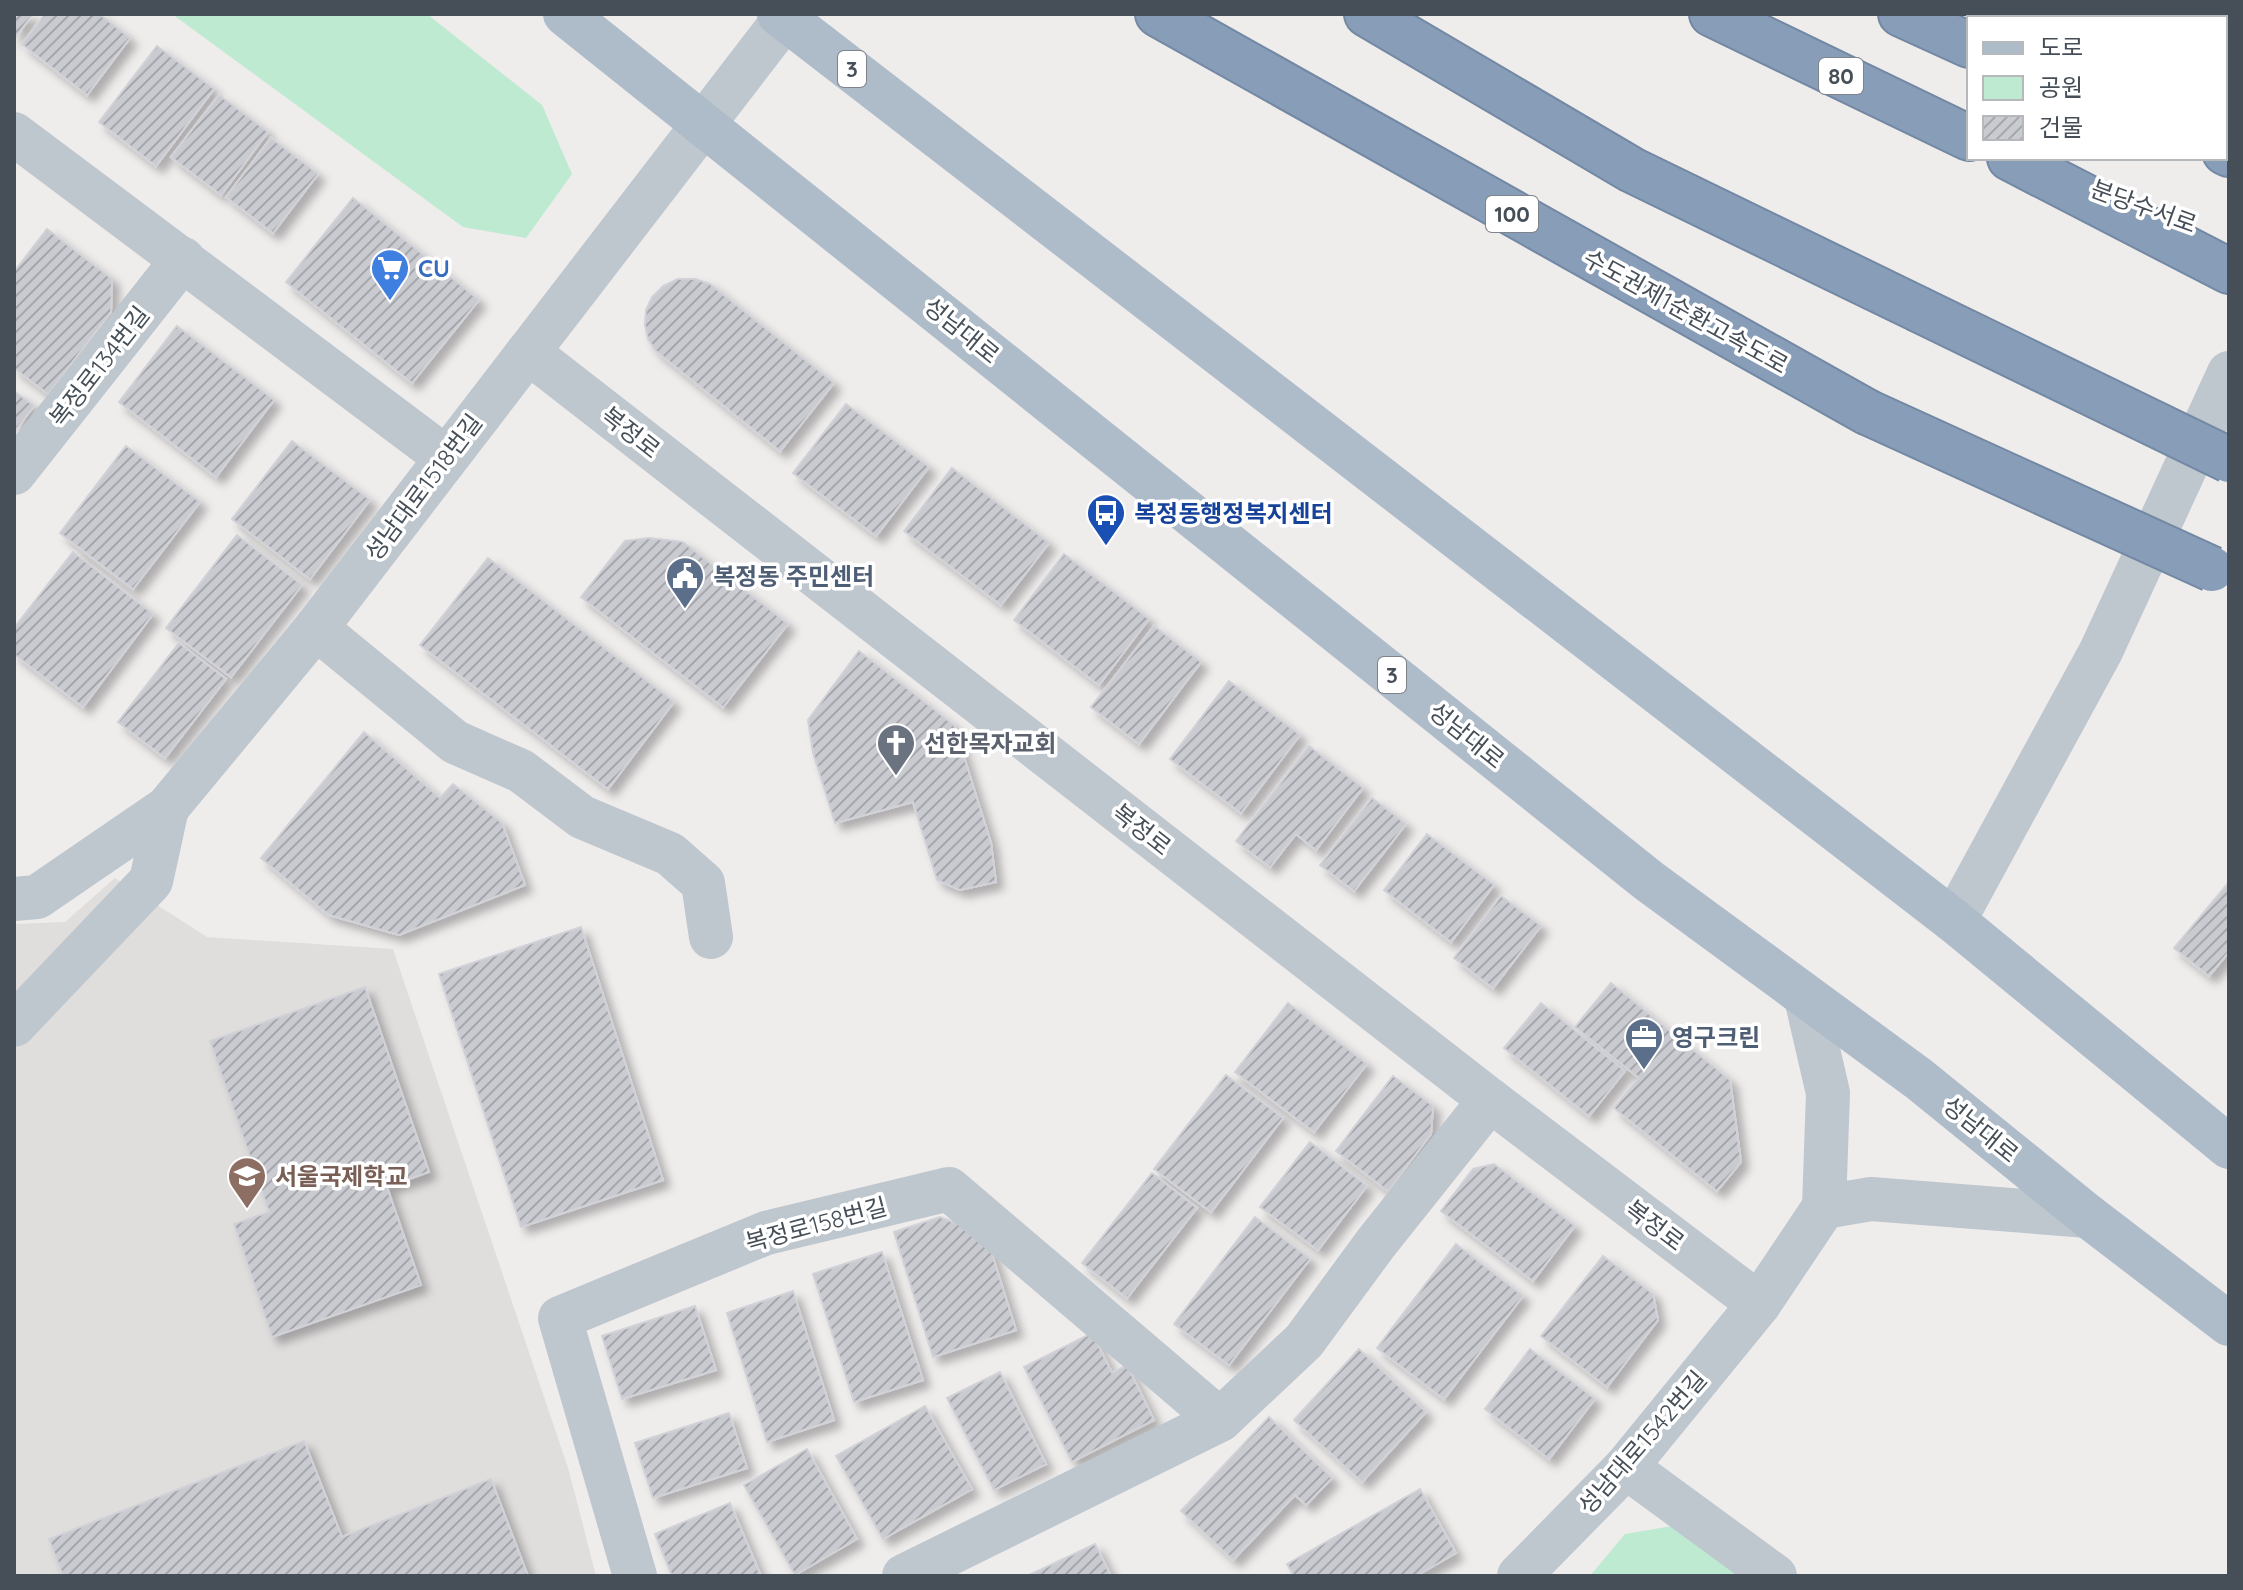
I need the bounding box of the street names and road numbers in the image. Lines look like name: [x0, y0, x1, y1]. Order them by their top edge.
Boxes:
road number: 3: [838, 51, 866, 87]
road number: 80: [1819, 58, 1863, 94]
street label: 분당수서로: [2087, 173, 2201, 239]
road number: 100: [1486, 196, 1538, 232]
street label: 수도권제1순환고속도로: [1578, 242, 1794, 380]
street label: 성남대로: [918, 291, 1006, 369]
street label: 복정로134번길: [43, 300, 155, 432]
street label: 복정로: [596, 400, 666, 464]
street label: 성남대로1518번길: [358, 408, 488, 566]
road number: 3: [1378, 657, 1406, 693]
street label: 성남대로: [1423, 696, 1511, 774]
street label: 복정로: [1107, 797, 1177, 861]
street label: 성남대로: [1937, 1090, 2025, 1168]
street label: 복정로158번길: [742, 1191, 890, 1257]
street label: 복정로: [1620, 1193, 1690, 1257]
street label: 성남대로1542번길: [1572, 1364, 1712, 1520]

